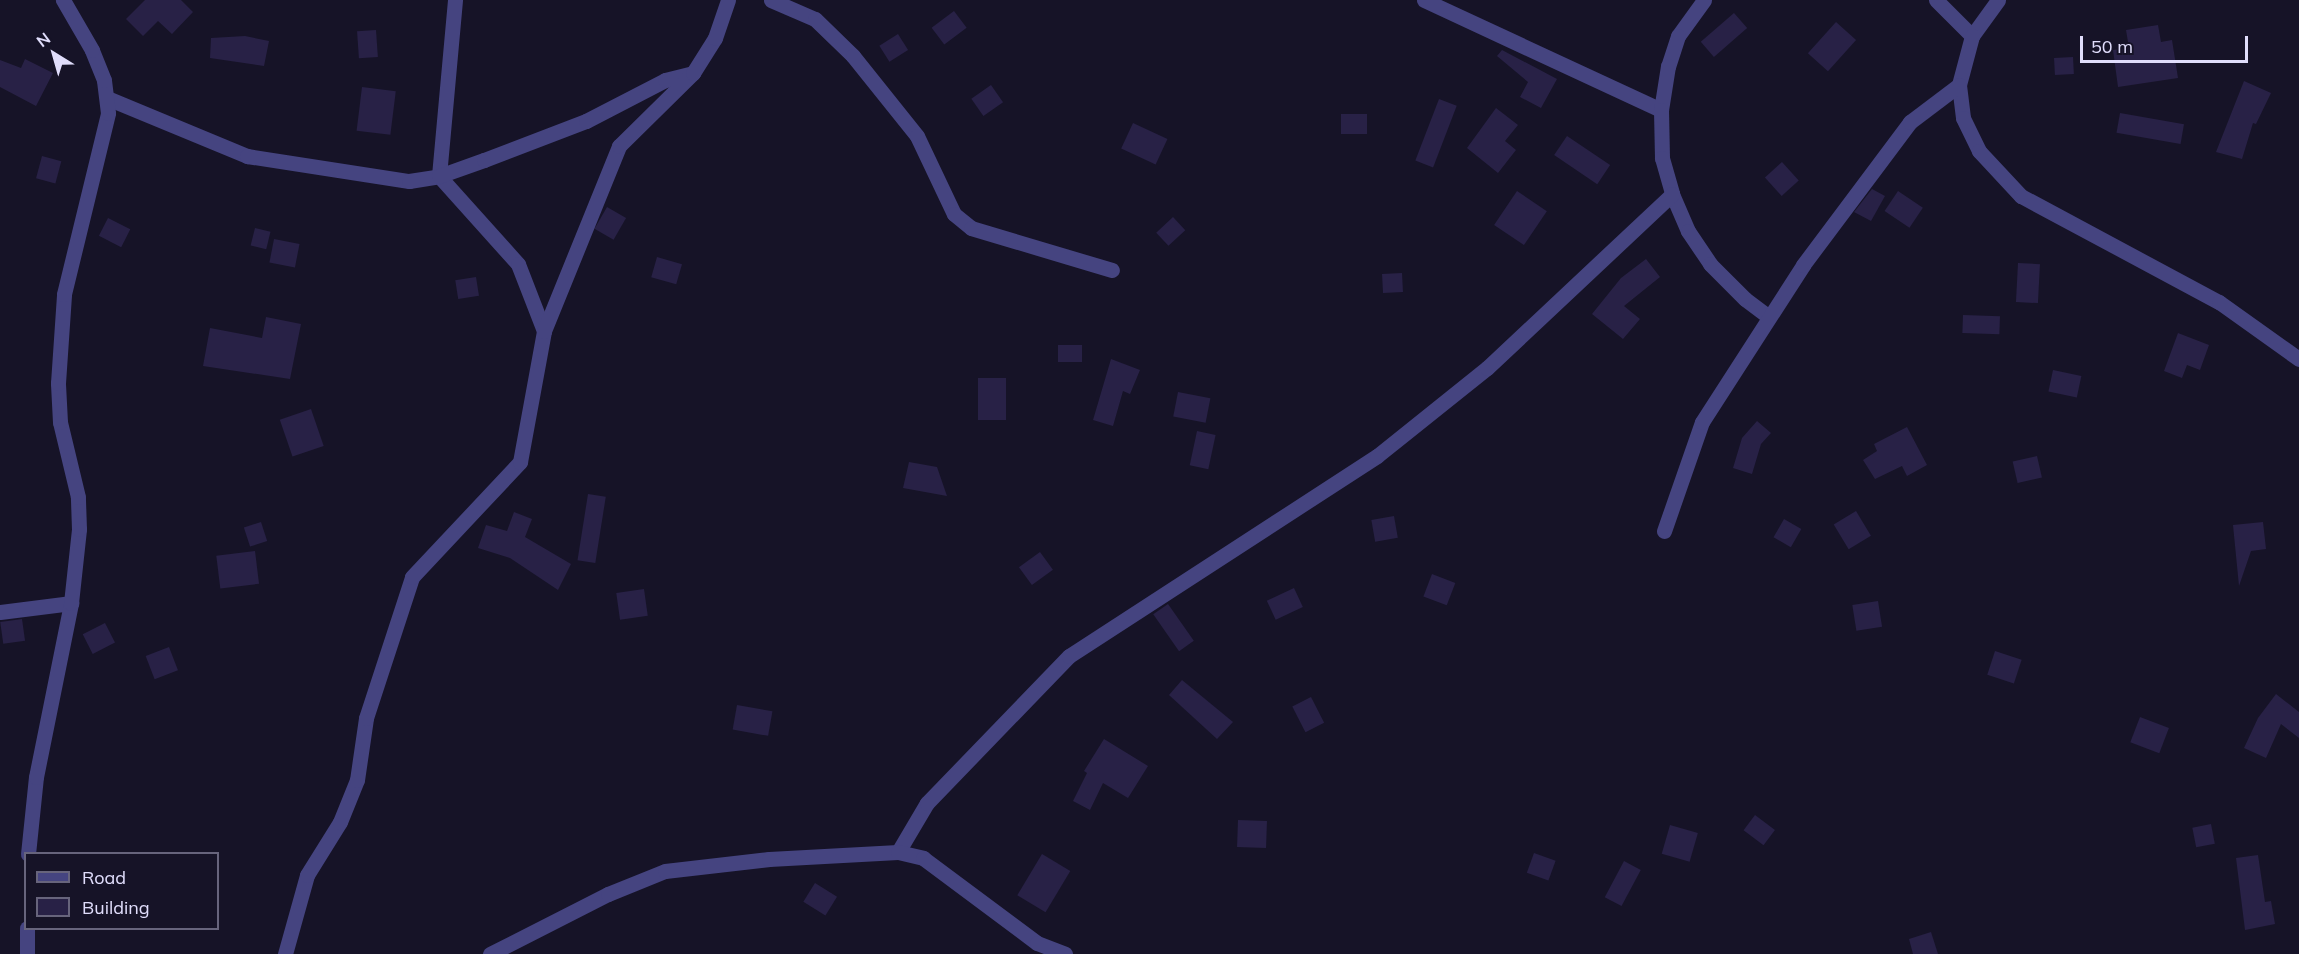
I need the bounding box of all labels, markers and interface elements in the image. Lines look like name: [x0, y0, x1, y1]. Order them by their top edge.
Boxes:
north arrow: [24, 24, 84, 84]
scale bar: [2083, 24, 2251, 62]
text: N: [32, 28, 54, 51]
text: 50 m: [2091, 35, 2133, 58]
legend: [24, 852, 219, 930]
text: Road: [82, 866, 126, 889]
text: Building: [82, 896, 150, 919]

